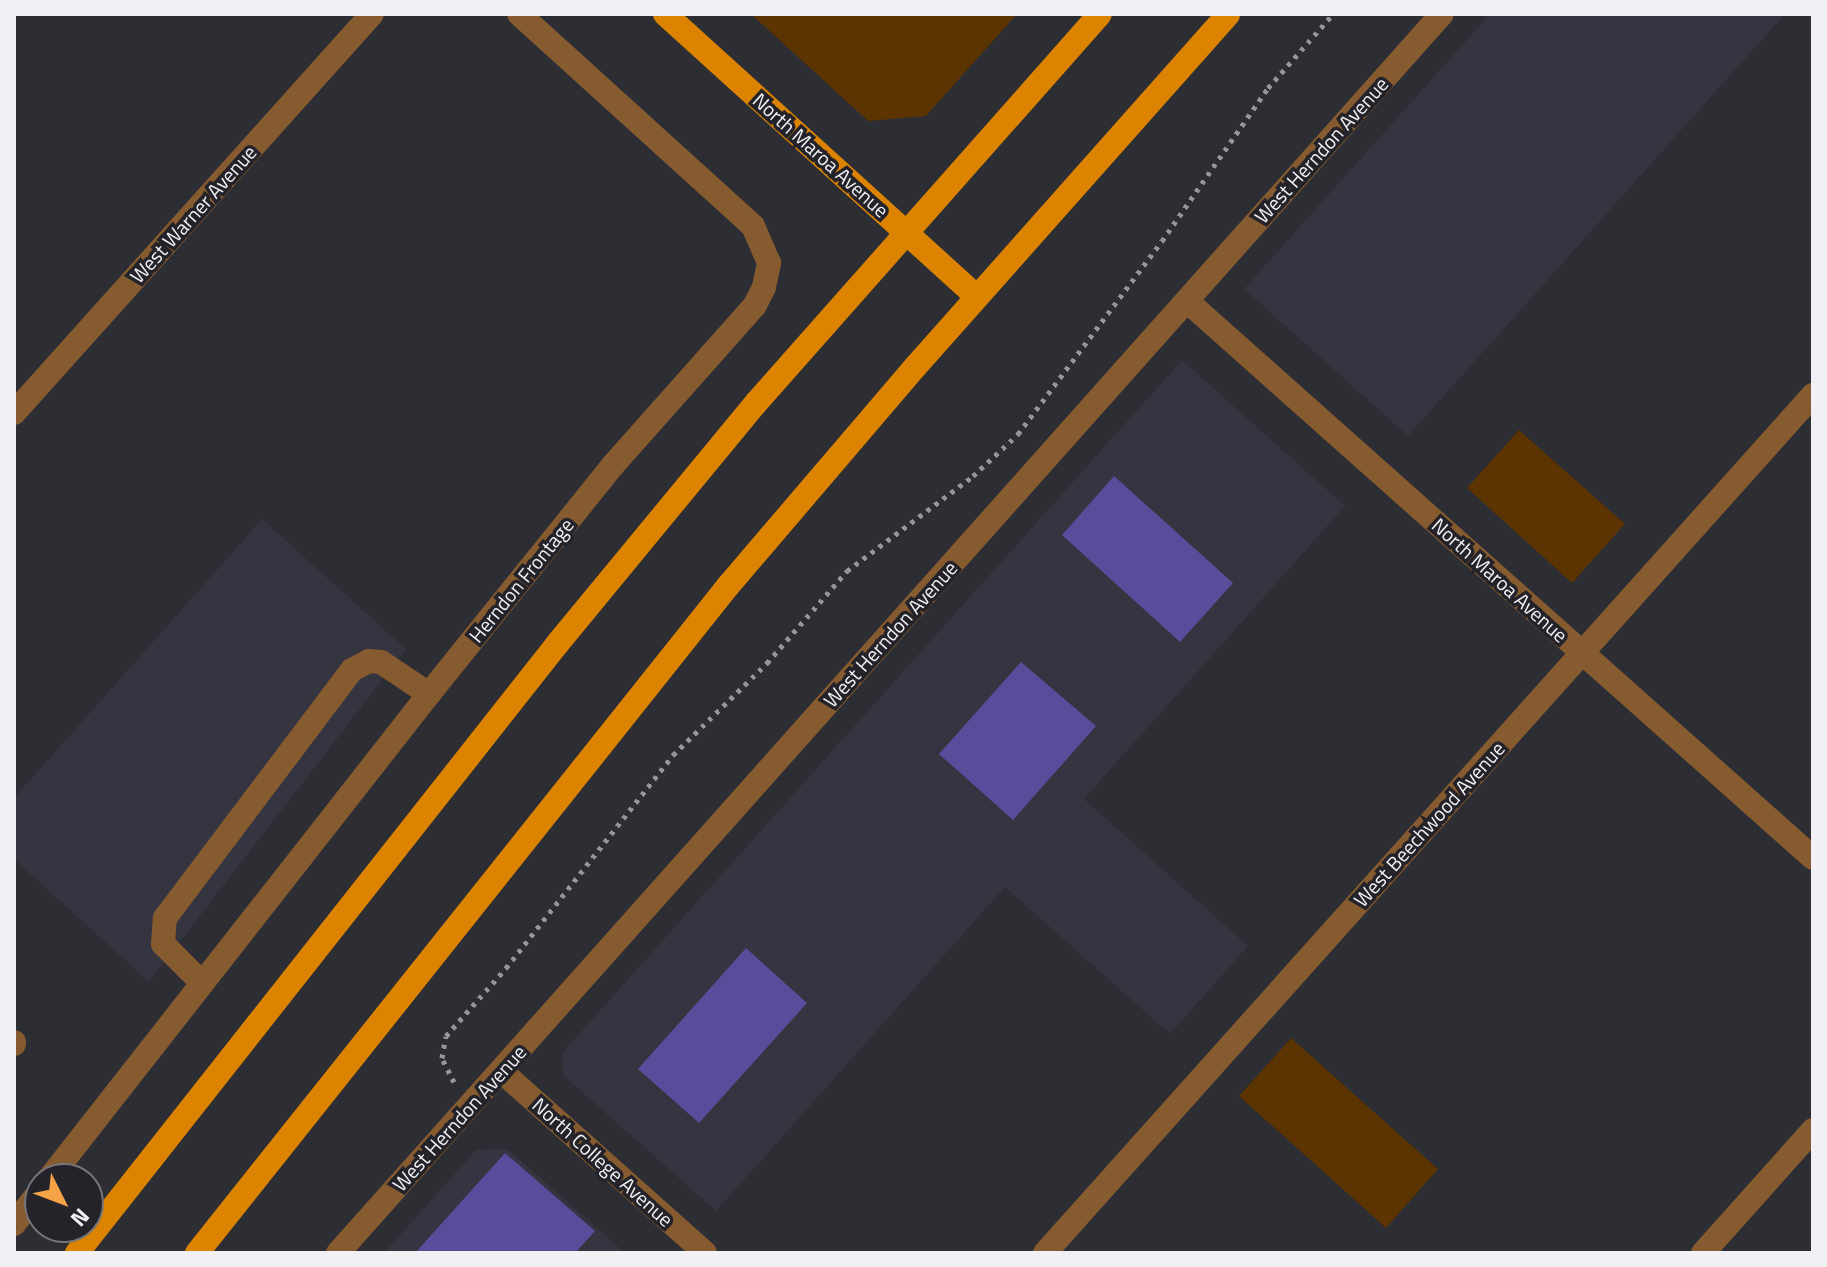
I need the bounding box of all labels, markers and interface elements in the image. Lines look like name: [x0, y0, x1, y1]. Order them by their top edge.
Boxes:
street label: West Herndon Avenue: [1249, 72, 1393, 228]
street label: North Maroa Avenue: [748, 88, 894, 222]
street label: West Warner Avenue: [125, 140, 261, 288]
street label: Herndon Frontage: [464, 513, 578, 647]
street label: North Maroa Avenue: [1427, 513, 1573, 647]
street label: West Herndon Avenue: [818, 556, 962, 712]
street label: West Beechwood Avenue: [1349, 737, 1509, 911]
street label: West Herndon Avenue: [387, 1040, 531, 1196]
street label: North College Avenue: [528, 1093, 678, 1231]
north arrow: [24, 1163, 104, 1243]
text: N: [63, 1201, 98, 1235]

